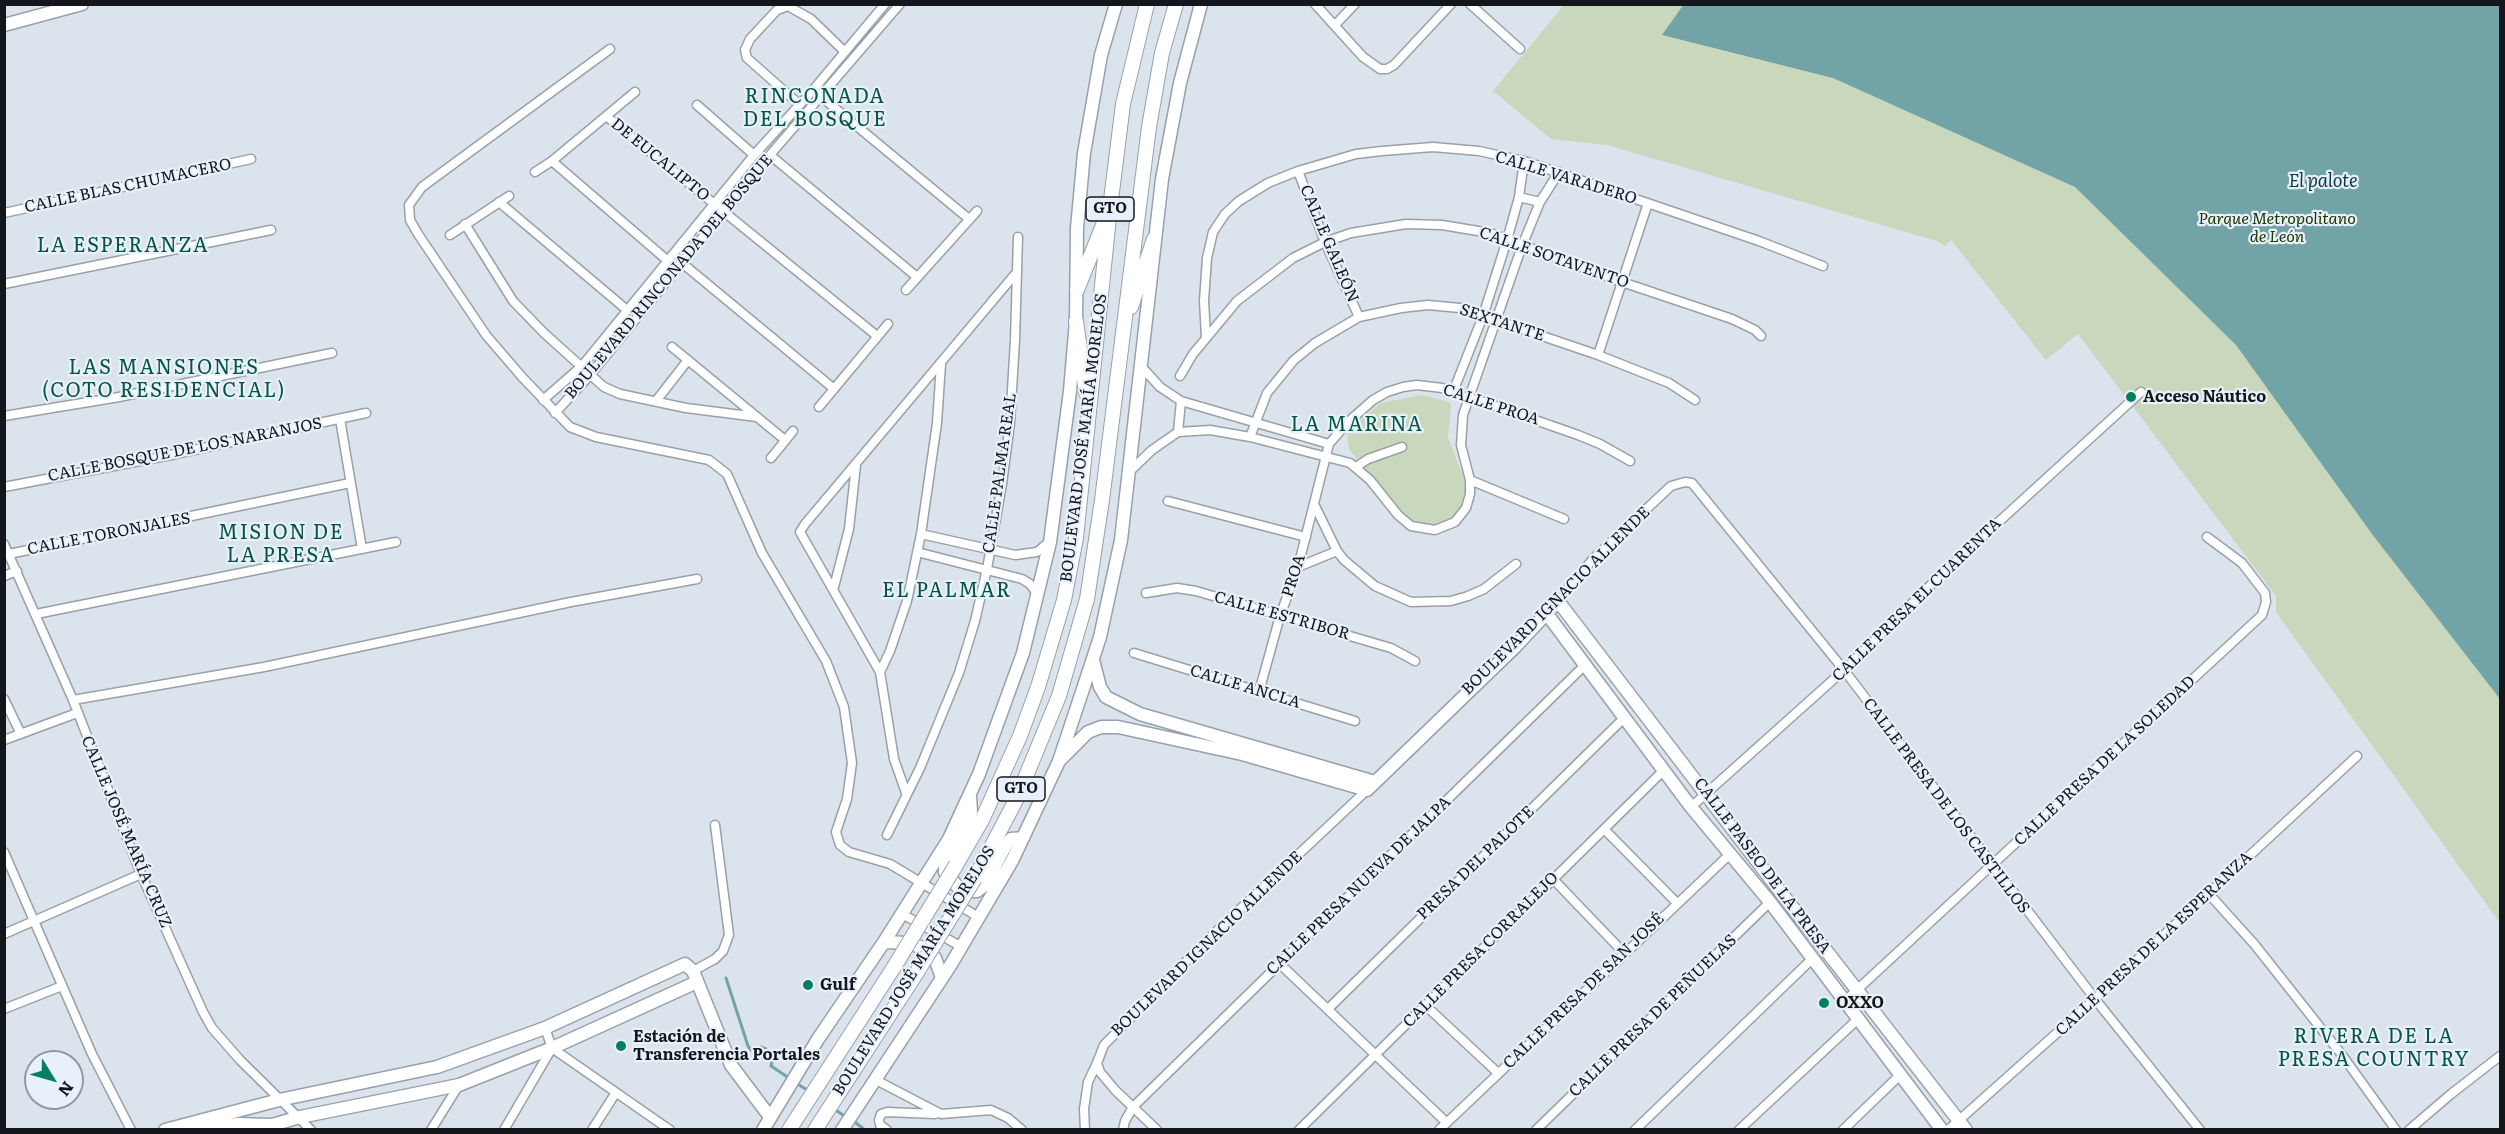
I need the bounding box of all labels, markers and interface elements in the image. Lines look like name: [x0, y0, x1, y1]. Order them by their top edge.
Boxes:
district label: RINCONADA DEL BOSQUE: [743, 85, 887, 132]
street label: DE EUCALIPTO: [607, 114, 713, 206]
street label: CALLE VARADERO: [1493, 147, 1639, 209]
street label: BOULEVARD RINCONADA DEL BOSQUE: [561, 151, 777, 403]
street label: CALLE BLAS CHUMACERO: [23, 155, 233, 217]
water label: El palote: [2288, 171, 2358, 193]
street label: CALLE GALEÓN: [1296, 182, 1362, 306]
road number: GTO: [1086, 197, 1134, 221]
park label: Parque Metropolitano de León: [2198, 209, 2356, 247]
street label: CALLE SOTAVENTO: [1477, 223, 1631, 293]
district label: LA ESPERANZA: [37, 234, 209, 258]
street label: BOULEVARD JOSÉ MARÍA MORELOS: [1057, 292, 1111, 584]
street label: SEXTANTE: [1457, 300, 1547, 346]
district label: LAS MANSIONES (COTO RESIDENCIAL): [42, 356, 286, 403]
street label: CALLE PROA: [1440, 380, 1542, 430]
place label: Acceso Náutico: [2143, 387, 2266, 407]
marker: Acceso Náutico: [2124, 390, 2138, 404]
street label: CALLE PALMA REAL: [979, 392, 1021, 554]
district label: LA MARINA: [1291, 413, 1423, 437]
street label: CALLE BOSQUE DE LOS NARANJOS: [46, 414, 324, 486]
street label: BOULEVARD IGNACIO ALLENDE: [1458, 503, 1654, 699]
street label: CALLE TORONJALES: [26, 509, 192, 559]
street label: CALLE PRESA EL CUARENTA: [1829, 514, 2005, 686]
district label: MISION DE LA PRESA: [218, 521, 344, 568]
street label: PROA: [1278, 552, 1310, 600]
district label: EL PALMAR: [882, 579, 1012, 603]
street label: CALLE ESTRIBOR: [1212, 587, 1352, 645]
street label: CALLE ANCLA: [1187, 661, 1303, 713]
street label: CALLE PRESA DE LA SOLEDAD: [2011, 672, 2199, 850]
street label: CALLE PRESA DE LOS CASTILLOS: [1859, 695, 2033, 917]
street label: CALLE JOSÉ MARÍA CRUZ: [77, 733, 175, 931]
street label: CALLE PASEO DE LA PRESA: [1690, 774, 1834, 958]
road number: GTO: [997, 777, 1045, 801]
street label: CALLE PRESA NUEVA DE JALPA: [1263, 793, 1455, 979]
street label: PRESA DEL PALOTE: [1413, 802, 1539, 924]
street label: BOULEVARD JOSÉ MARÍA MORELOS: [829, 843, 999, 1099]
street label: BOULEVARD IGNACIO ALLENDE: [1107, 847, 1307, 1041]
street label: CALLE PRESA DE LA ESPERANZA: [2052, 848, 2256, 1040]
street label: CALLE PRESA CORRALEJO: [1399, 868, 1563, 1032]
street label: CALLE PRESA DE SAN JOSÉ: [1500, 909, 1668, 1073]
street label: CALLE PRESA DE PEÑUELAS: [1565, 931, 1741, 1101]
place label: Gulf: [820, 975, 856, 995]
marker: Gulf: [801, 978, 815, 992]
place label: OXXO: [1836, 993, 1884, 1013]
marker: OXXO: [1817, 996, 1831, 1010]
district label: RIVERA DE LA PRESA COUNTRY: [2278, 1025, 2470, 1072]
place label: Estación de Transferencia Portales: [633, 1027, 820, 1065]
marker: Estación de Transferencia Portales: [614, 1039, 628, 1053]
north arrow: [24, 1050, 84, 1110]
text: N: [53, 1077, 80, 1102]

